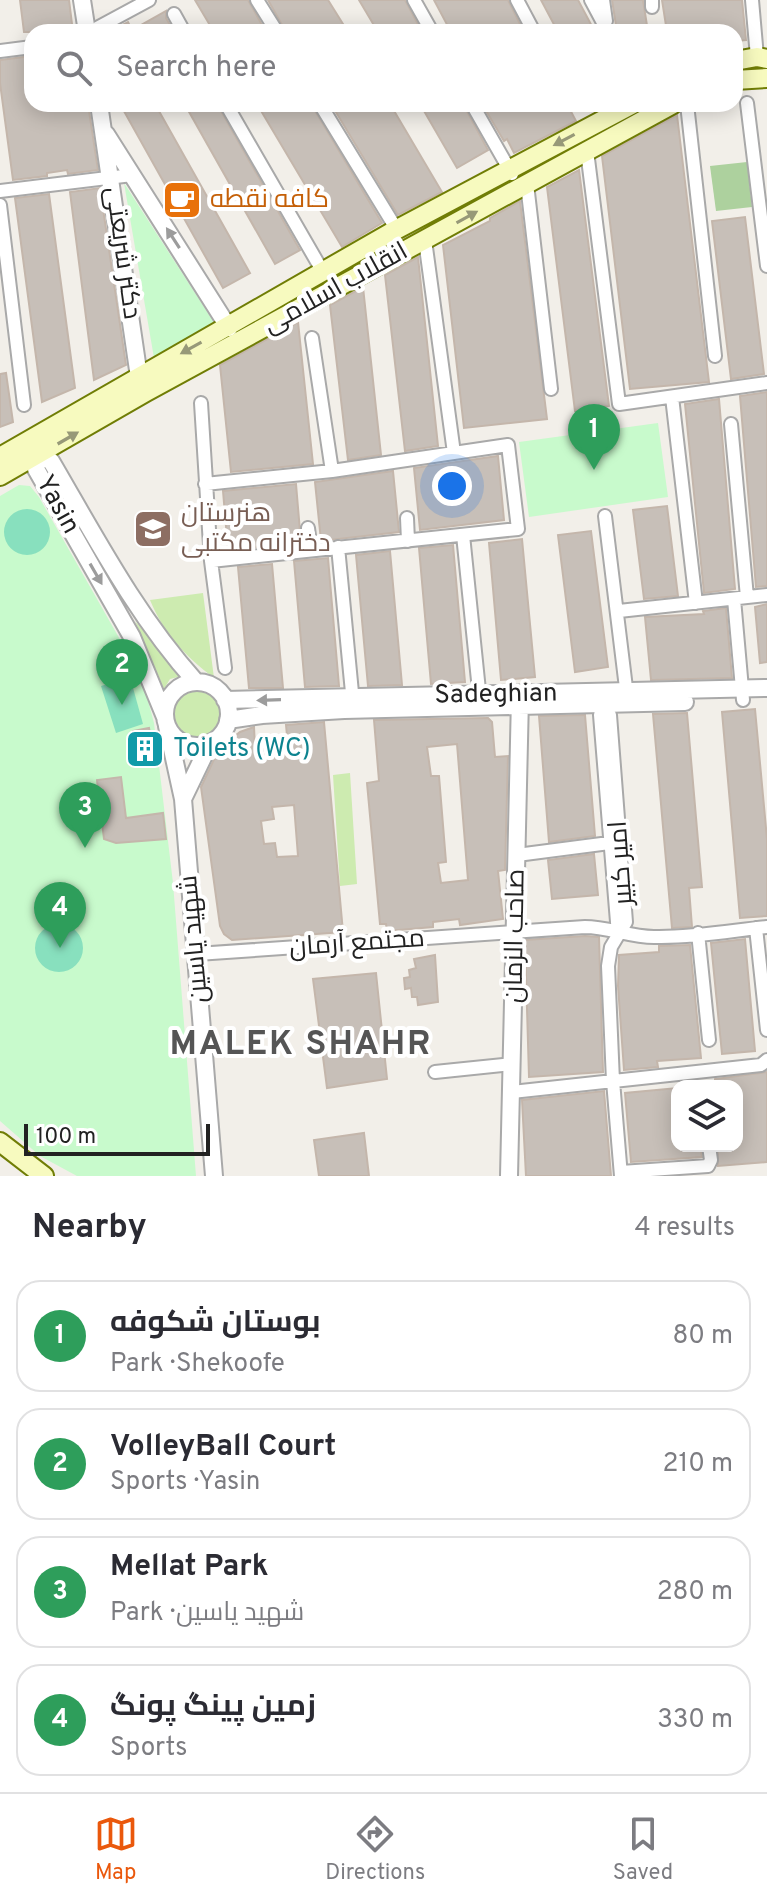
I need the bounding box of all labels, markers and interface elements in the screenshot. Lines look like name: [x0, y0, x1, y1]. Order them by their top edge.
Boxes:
search box: [24, 24, 743, 112]
icon: search: [52, 46, 96, 90]
text: Search here: [116, 50, 276, 87]
one-way arrow: [553, 133, 576, 147]
cafe icon: کافه نقطه: [161, 179, 203, 221]
place label: کافه نقطه: [210, 184, 329, 217]
street label: دکتر شریعتی: [96, 185, 148, 321]
one-way arrow: [456, 210, 478, 224]
one-way arrow: [166, 227, 180, 249]
street label: انقلاب اسلامی: [258, 236, 414, 342]
one-way arrow: [179, 342, 202, 355]
pin: 1: [568, 404, 620, 470]
one-way arrow: [57, 431, 79, 445]
your location: [432, 466, 472, 506]
street label: Yasin: [28, 470, 86, 540]
place label: هنرستان دخترانه مکتبی: [181, 498, 331, 561]
school or university icon: هنرستان دخترانه مکتبی: [132, 508, 174, 550]
one-way arrow: [89, 563, 103, 586]
pin: 2: [96, 639, 148, 705]
street label: Sadeghian: [434, 677, 558, 713]
one-way arrow: [256, 694, 281, 706]
building icon: Toilets (WC): [124, 728, 166, 770]
place label: Toilets (WC): [173, 733, 311, 766]
pin: 3: [59, 782, 111, 848]
street label: امیر کبیر: [603, 820, 642, 908]
street label: صاحب الزمان: [498, 869, 534, 1003]
street label: شهید یاسین: [173, 874, 217, 1004]
pin: 4: [34, 882, 86, 948]
street label: مجتمع آرمان: [288, 923, 426, 965]
district label: MALEK SHAHR: [169, 1024, 433, 1067]
map controls: [671, 1080, 743, 1152]
button: layers: [671, 1080, 743, 1152]
scale bar: [24, 1120, 210, 1156]
text: 100 m: [36, 1124, 96, 1151]
text: Nearby: [32, 1207, 147, 1250]
text: 4 results: [634, 1212, 735, 1245]
text: بوستان شکوفه: [110, 1305, 321, 1342]
text: 1: [55, 1320, 65, 1353]
text: 80 m: [673, 1320, 733, 1353]
text: Park · Shekoofe: [110, 1348, 285, 1381]
text: VolleyBall Court: [110, 1429, 336, 1466]
text: 2: [52, 1448, 68, 1481]
text: 210 m: [663, 1448, 733, 1481]
text: Sports · Yasin: [110, 1466, 261, 1499]
text: Mellat Park: [110, 1549, 268, 1586]
text: 3: [52, 1576, 68, 1609]
text: 280 m: [657, 1576, 733, 1609]
text: Park · شهید یاسین: [110, 1597, 304, 1630]
text: زمین پینگ پونگ: [110, 1689, 316, 1726]
text: 4: [52, 1704, 68, 1737]
text: 330 m: [657, 1704, 733, 1737]
text: Sports: [110, 1732, 187, 1765]
tab: Map: [94, 1812, 138, 1887]
tab: Directions: [325, 1812, 425, 1887]
tab: Saved: [613, 1812, 673, 1887]

